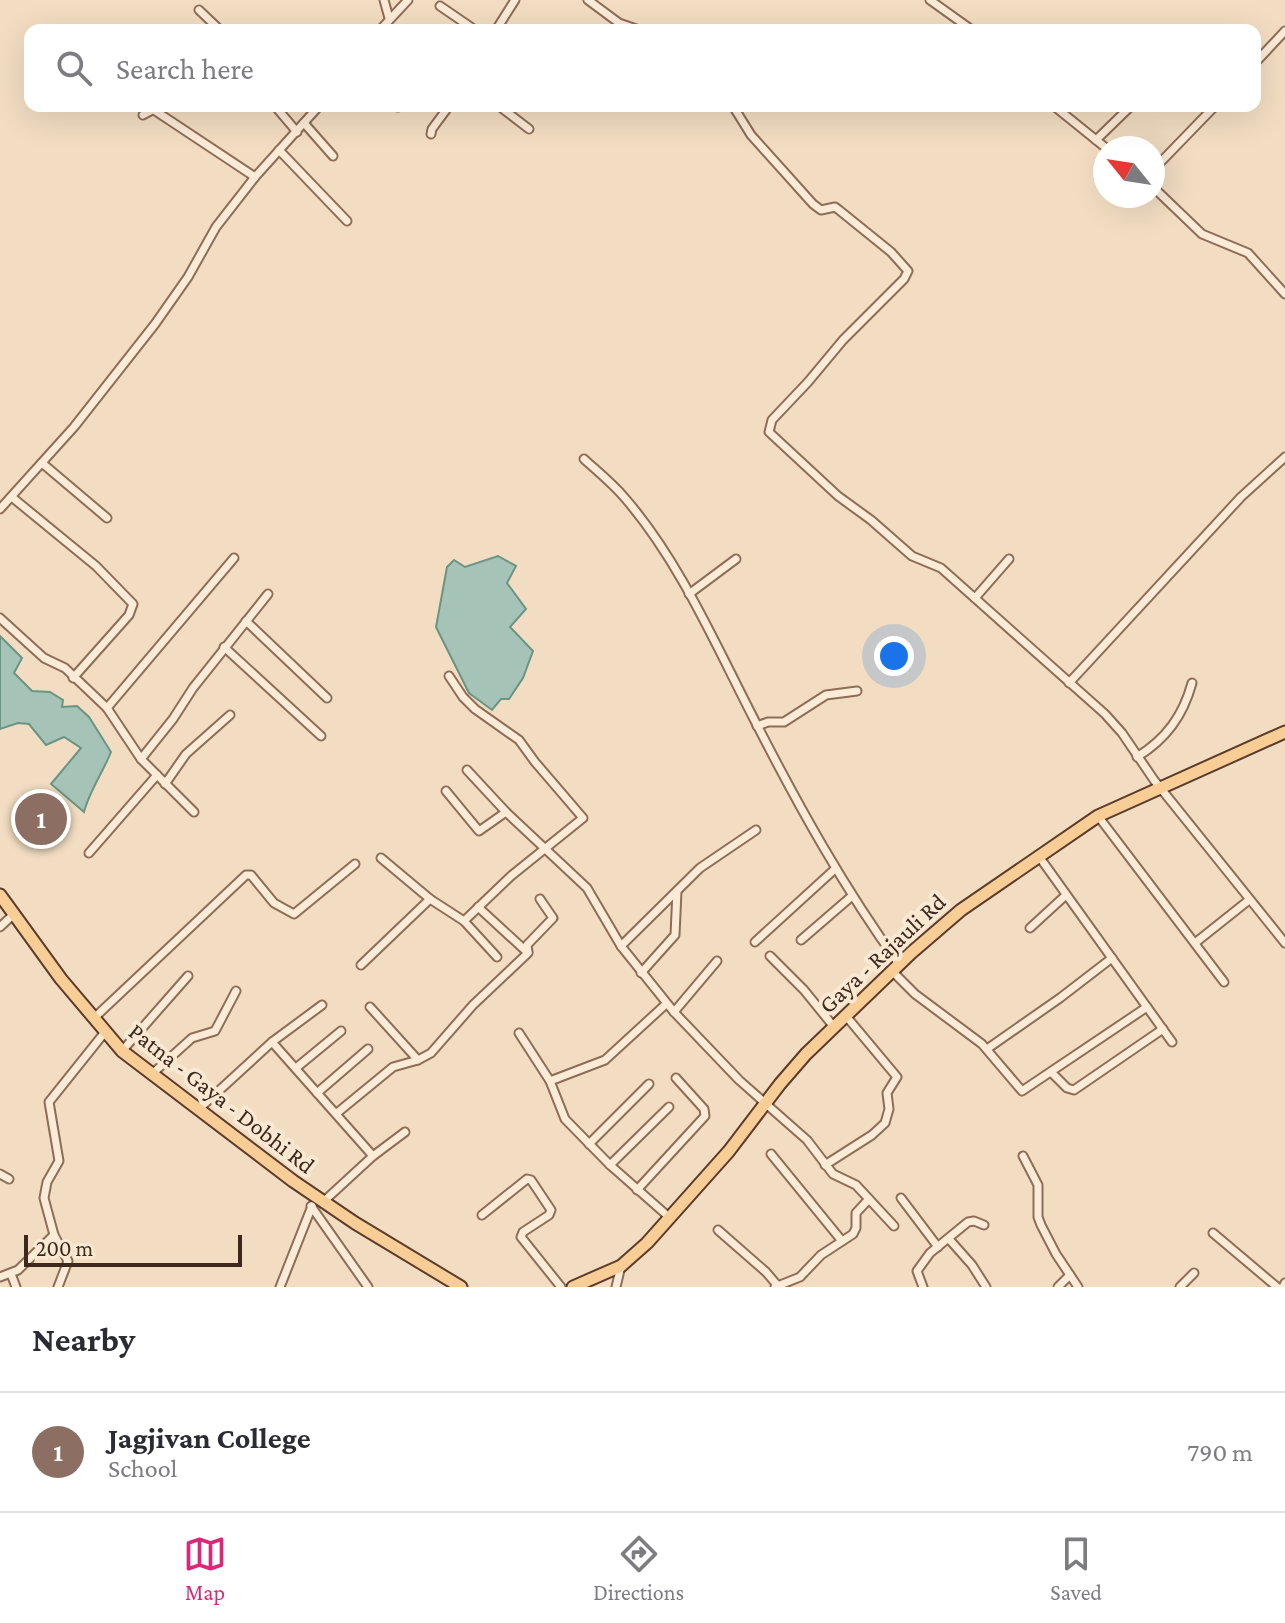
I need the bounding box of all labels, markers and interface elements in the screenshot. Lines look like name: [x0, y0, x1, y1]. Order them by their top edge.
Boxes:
search box: [24, 24, 1261, 112]
icon: search: [52, 46, 96, 90]
text: Search here: [116, 52, 254, 85]
north arrow: [1093, 136, 1165, 208]
your location: [874, 636, 914, 676]
pin: 1: [15, 789, 67, 849]
street label: Gaya - Rajauli Rd: [813, 887, 951, 1018]
street label: Patna - Gaya - Dobhi Rd: [124, 1017, 320, 1179]
scale bar: [24, 1231, 242, 1267]
text: 200 m: [36, 1236, 93, 1261]
text: Nearby: [32, 1321, 135, 1358]
text: Jagjivan College: [108, 1421, 311, 1454]
text: 1: [53, 1438, 63, 1467]
text: 790 m: [1187, 1438, 1253, 1467]
text: School: [108, 1454, 177, 1483]
tab: Map: [183, 1532, 227, 1605]
tab: Directions: [593, 1532, 684, 1605]
tab: Saved: [1050, 1532, 1102, 1605]

